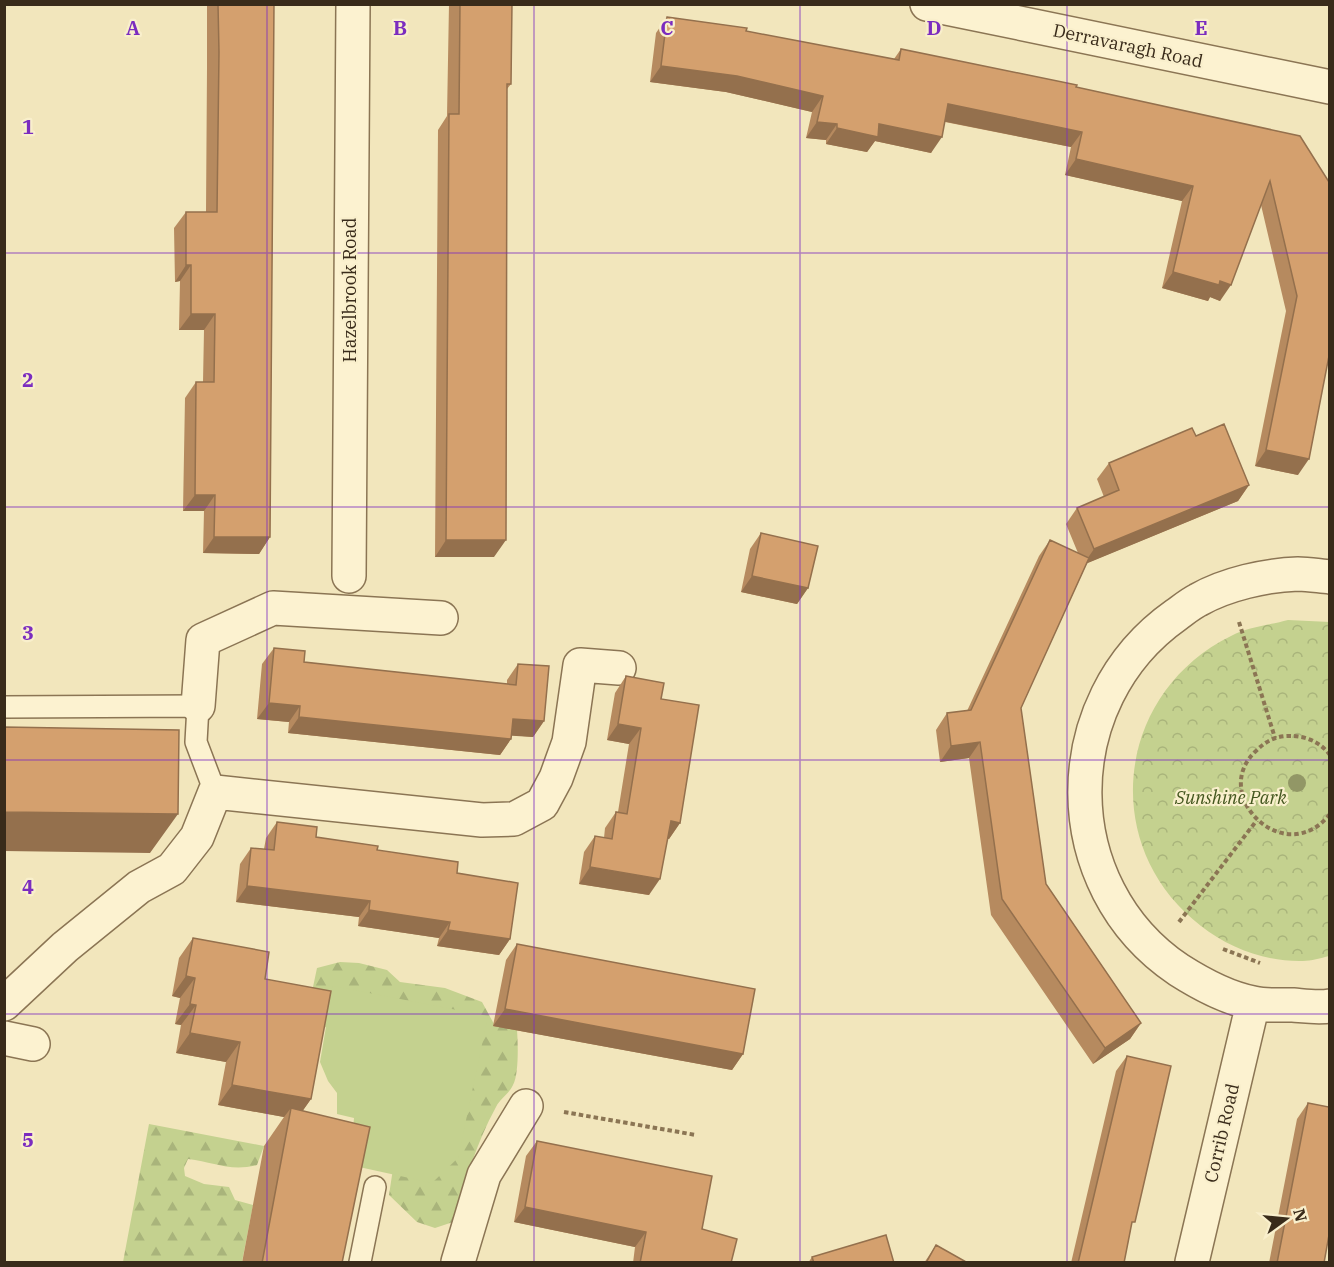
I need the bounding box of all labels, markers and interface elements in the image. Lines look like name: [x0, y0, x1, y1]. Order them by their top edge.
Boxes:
text: A: [126, 14, 140, 41]
text: B: [393, 14, 407, 41]
text: C: [660, 14, 674, 41]
text: D: [926, 14, 942, 41]
text: E: [1194, 14, 1208, 41]
street label: Derravaragh Road: [1051, 18, 1205, 73]
text: 1: [22, 113, 34, 140]
street label: Hazelbrook Road: [338, 218, 361, 362]
text: 2: [22, 366, 34, 393]
text: 3: [22, 619, 34, 646]
park label: Sunshine Park: [1174, 786, 1287, 809]
text: 4: [22, 873, 34, 900]
street label: Corrib Road: [1199, 1081, 1244, 1185]
text: 5: [22, 1126, 34, 1153]
north arrow: [1256, 1189, 1316, 1249]
text: N: [1289, 1206, 1312, 1224]

